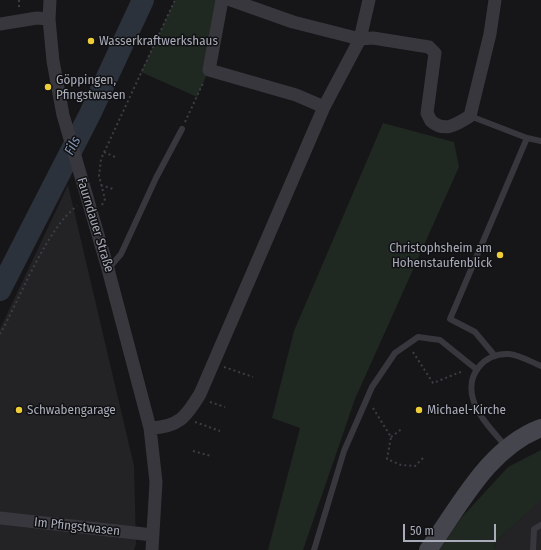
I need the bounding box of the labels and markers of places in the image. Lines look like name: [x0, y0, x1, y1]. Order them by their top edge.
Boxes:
place label: Wasserkraftwerkshaus: [99, 33, 218, 49]
marker: Wasserkraftwerkshaus: [86, 36, 96, 46]
place label: Göppingen, Pfingstwasen: [56, 72, 126, 103]
marker: Göppingen, Pfingstwasen: [43, 82, 53, 92]
place label: Christophsheim am Hohenstaufenblick: [389, 240, 492, 271]
marker: Christophsheim am Hohenstaufenblick: [495, 250, 505, 260]
place label: Schwabengarage: [27, 402, 116, 418]
place label: Michael-Kirche: [427, 402, 506, 418]
marker: Schwabengarage: [14, 405, 24, 415]
marker: Michael-Kirche: [414, 405, 424, 415]

